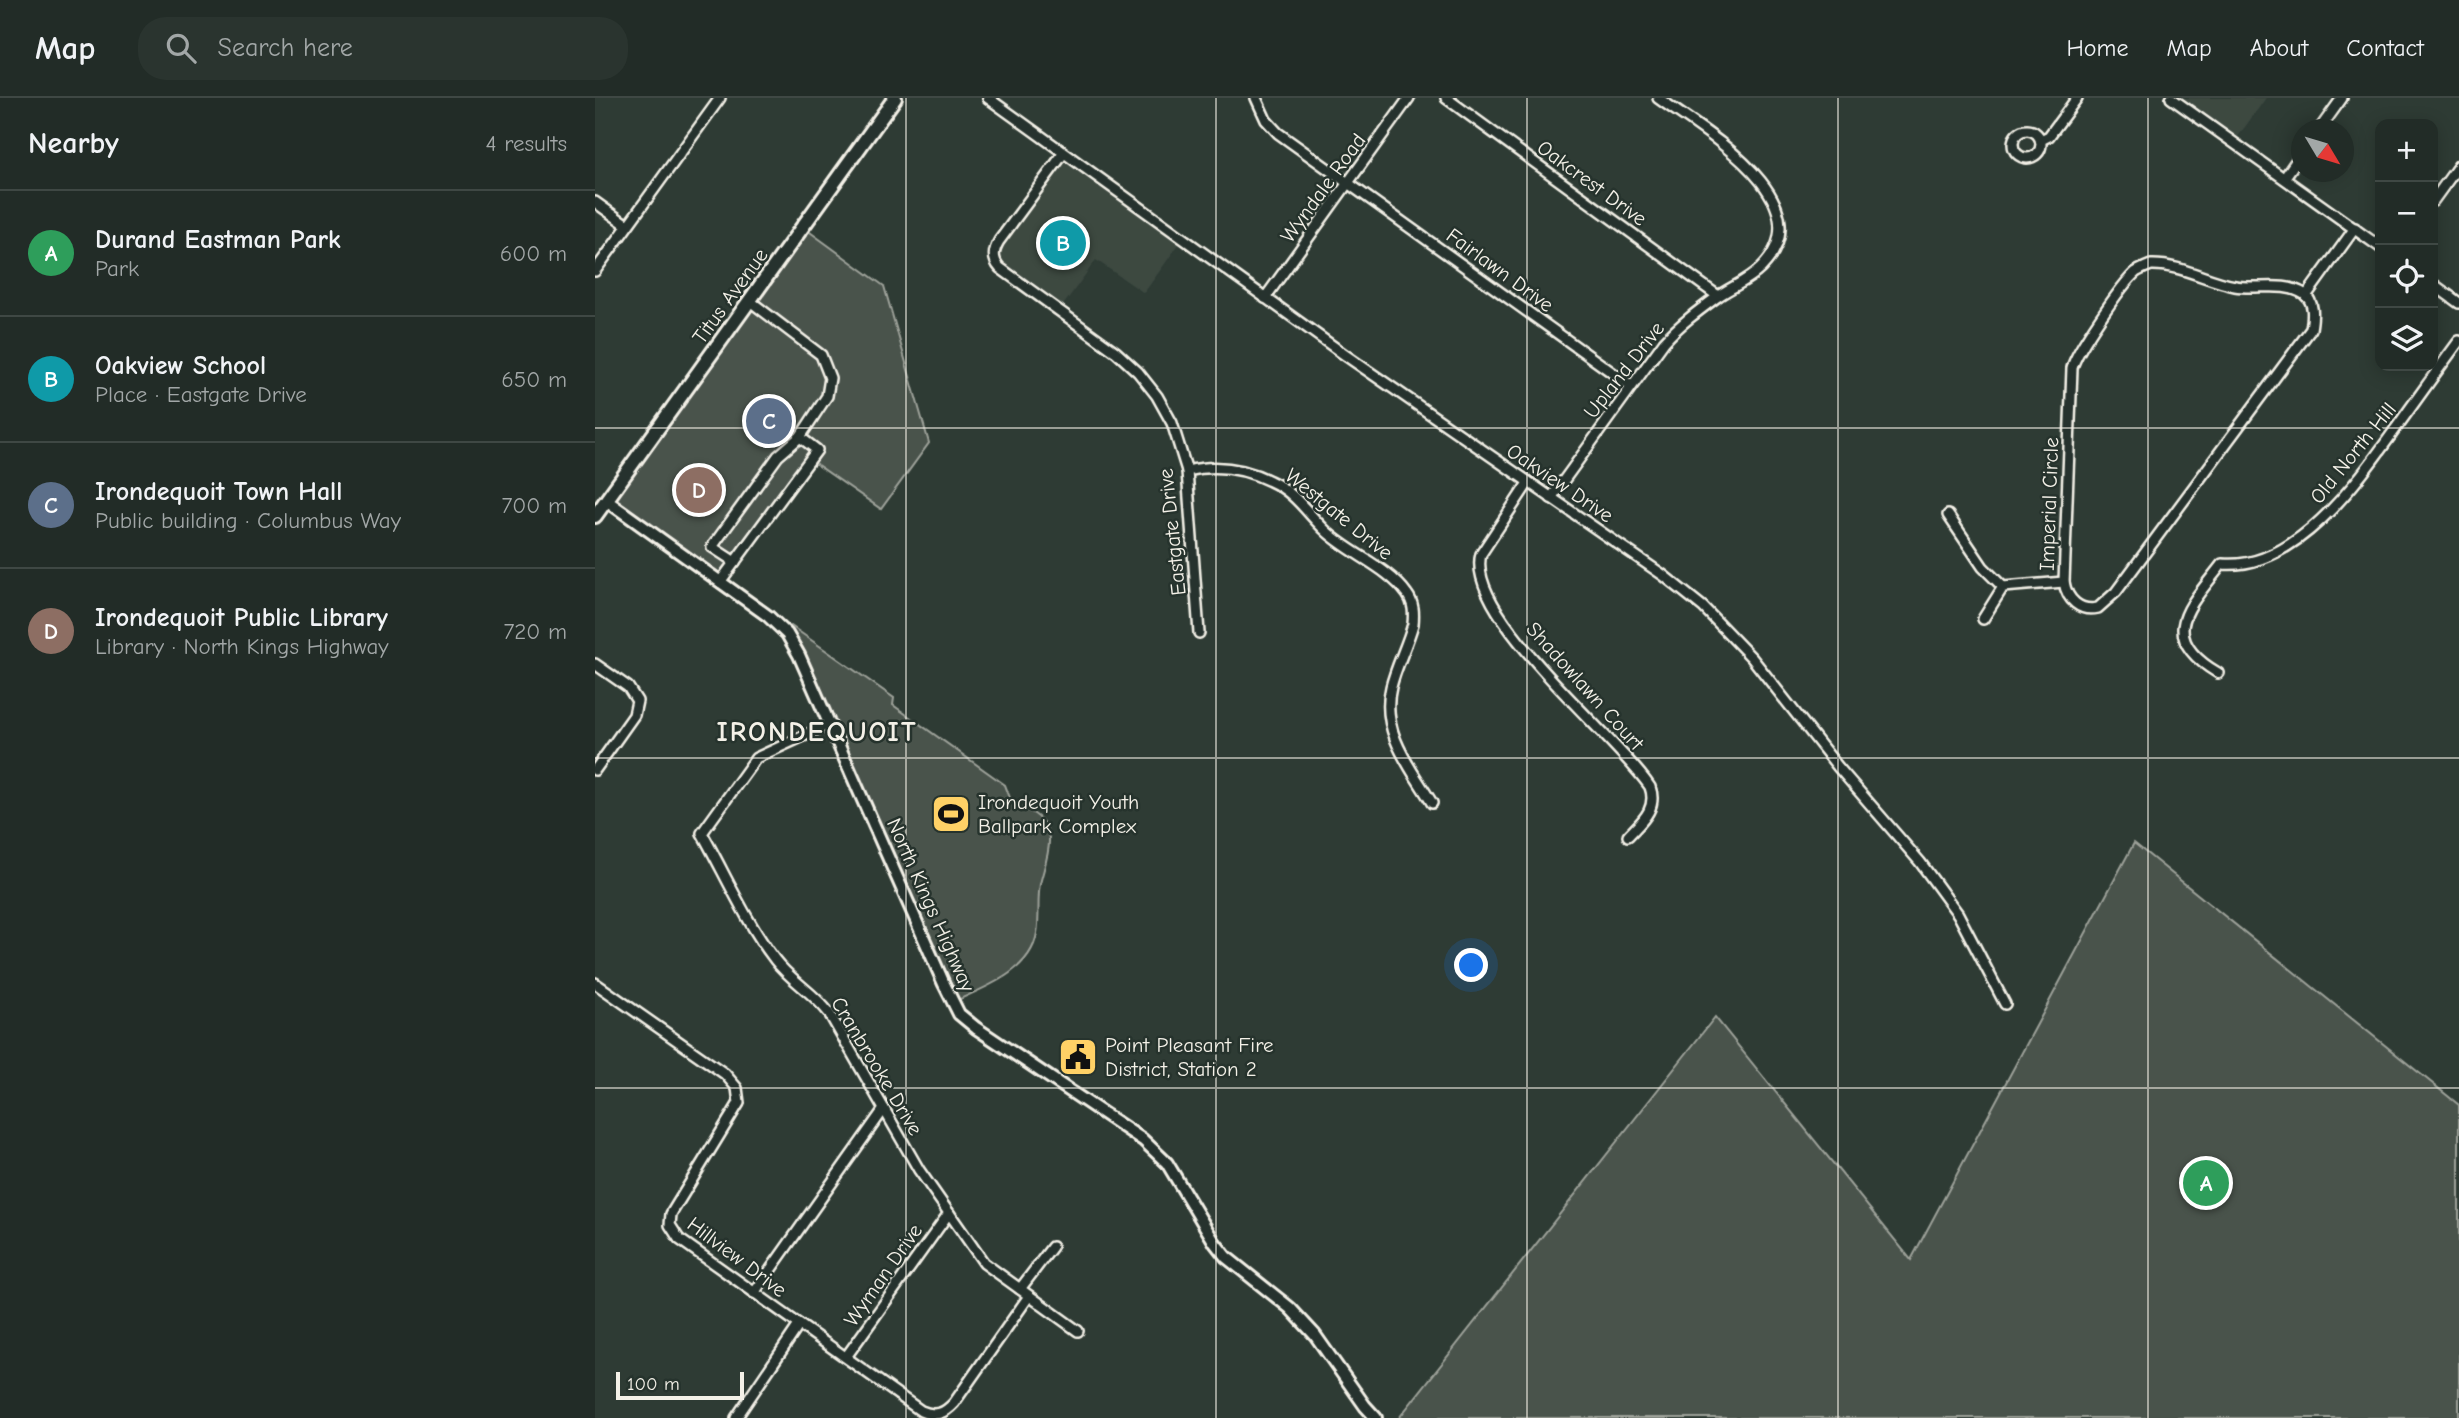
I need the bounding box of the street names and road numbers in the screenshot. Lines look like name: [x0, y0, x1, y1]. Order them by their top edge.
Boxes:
street label: Wyndale Road: [1275, 129, 1371, 247]
street label: Oakcrest Drive: [1533, 135, 1651, 231]
street label: Fairlawn Drive: [1442, 223, 1558, 317]
street label: Titus Avenue: [687, 244, 773, 348]
street label: Upland Drive: [1579, 317, 1669, 423]
street label: Old North Hill: [2305, 398, 2401, 508]
street label: Imperial Circle: [2035, 437, 2063, 571]
street label: Oakview Drive: [1502, 439, 1618, 527]
street label: Westgate Drive: [1280, 463, 1398, 565]
street label: Eastgate Drive: [1153, 467, 1191, 597]
street label: Shadowlawn Court: [1521, 617, 1649, 756]
street label: North Kings Highway: [882, 815, 980, 996]
street label: Cranbrooke Drive: [826, 992, 928, 1140]
street label: Hillview Drive: [683, 1212, 791, 1302]
street label: Wyman Drive: [839, 1219, 927, 1331]

